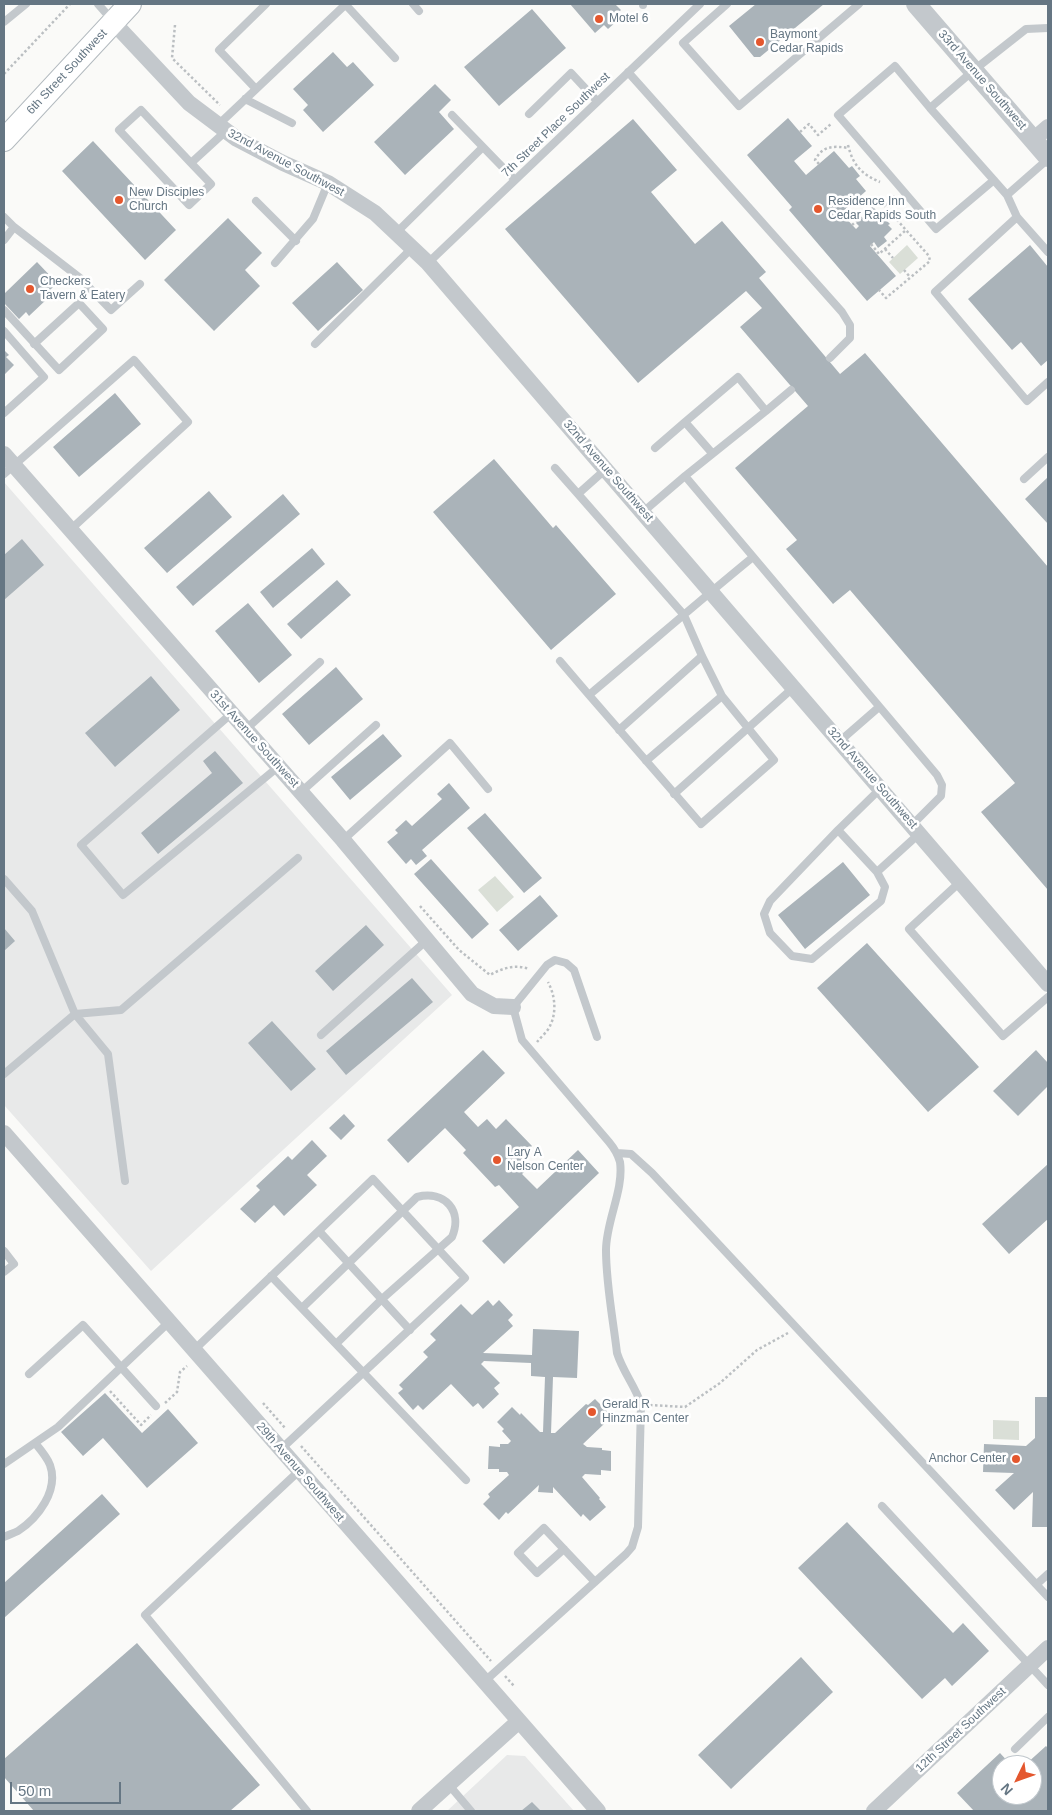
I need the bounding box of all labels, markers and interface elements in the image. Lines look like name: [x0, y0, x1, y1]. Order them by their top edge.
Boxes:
place label: Motel 6: [609, 12, 648, 26]
marker: Motel 6: [593, 13, 605, 25]
street label: 6th Street Southwest: [24, 26, 110, 118]
street label: 33rd Avenue Southwest: [935, 27, 1029, 133]
place label: Baymont Cedar Rapids: [770, 28, 843, 56]
marker: Baymont Cedar Rapids: [754, 36, 766, 48]
street label: 7th Street Place Southwest: [499, 70, 613, 180]
street label: 32nd Avenue Southwest: [225, 126, 347, 200]
place label: New Disciples Church: [129, 186, 204, 214]
marker: New Disciples Church: [113, 194, 125, 206]
place label: Residence Inn Cedar Rapids South: [828, 195, 936, 223]
marker: Residence Inn Cedar Rapids South: [812, 203, 824, 215]
place label: Checkers Tavern & Eatery: [40, 275, 125, 303]
marker: Checkers Tavern & Eatery: [24, 283, 36, 295]
street label: 32nd Avenue Southwest: [560, 417, 656, 525]
street label: 31st Avenue Southwest: [207, 687, 301, 791]
street label: 32nd Avenue Southwest: [824, 724, 920, 832]
place label: Lary A Nelson Center: [507, 1146, 584, 1174]
marker: Lary A Nelson Center: [491, 1154, 503, 1166]
place label: Gerald R Hinzman Center: [602, 1398, 689, 1426]
marker: Gerald R Hinzman Center: [586, 1406, 598, 1418]
street label: 29th Avenue Southwest: [253, 1420, 347, 1524]
place label: Anchor Center: [929, 1452, 1006, 1466]
marker: Anchor Center: [1010, 1453, 1022, 1465]
street label: 12th Street Southwest: [913, 1684, 1009, 1776]
north arrow: [992, 1755, 1042, 1805]
scale bar: [12, 1772, 124, 1804]
text: N: [997, 1780, 1016, 1798]
text: 50 m: [18, 1782, 51, 1799]

